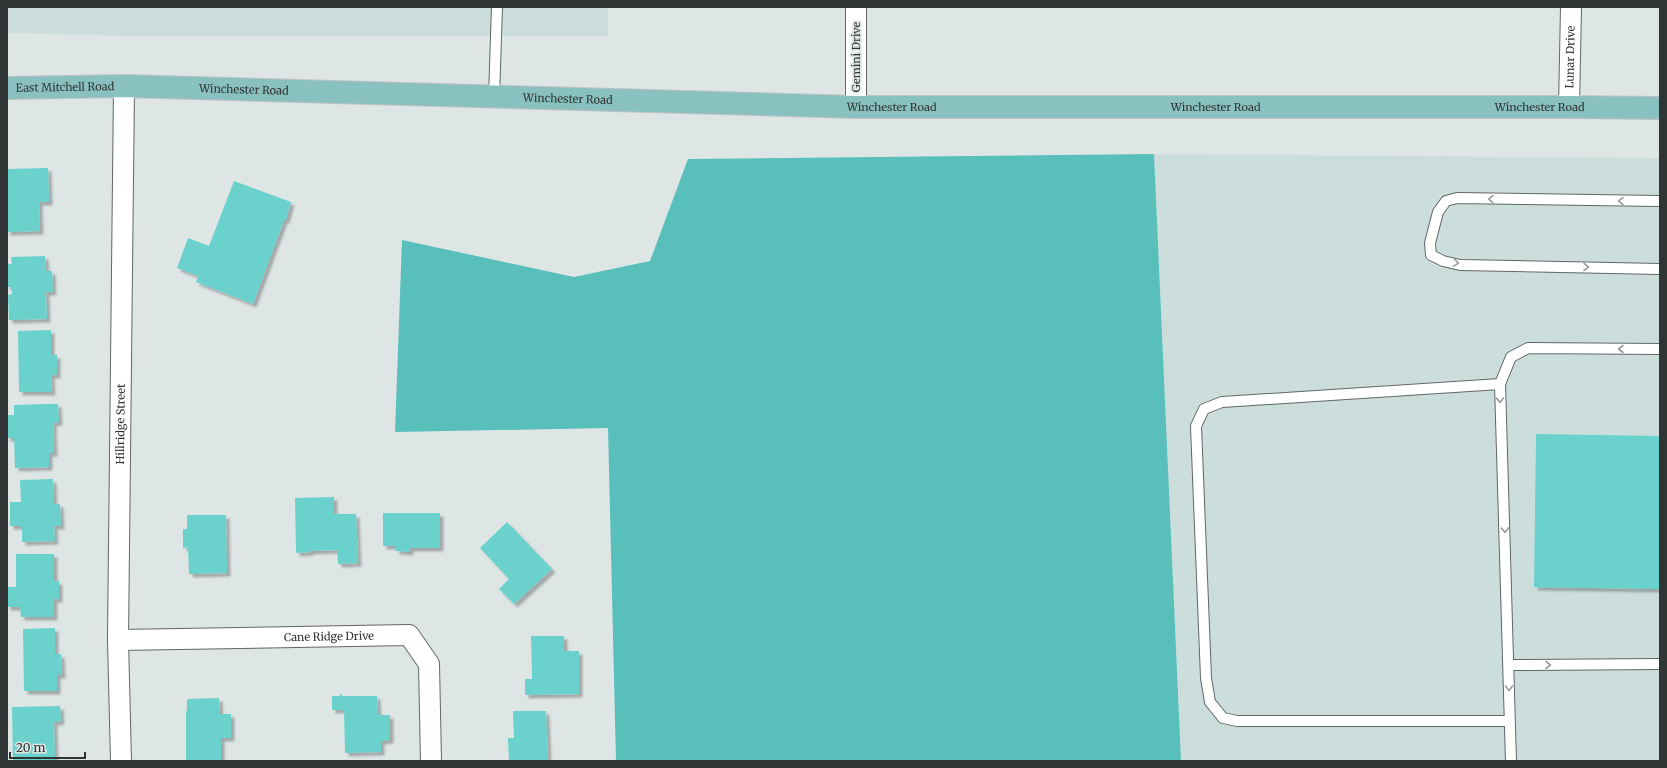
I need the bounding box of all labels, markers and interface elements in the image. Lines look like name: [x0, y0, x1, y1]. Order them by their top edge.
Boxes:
street label: Gemini Drive: [849, 22, 863, 92]
street label: Lunar Drive: [1562, 25, 1578, 89]
street label: East Mitchell Road: [16, 79, 115, 95]
street label: Winchester Road: [198, 81, 289, 98]
street label: Winchester Road: [522, 90, 613, 107]
street label: Winchester Road: [846, 100, 937, 114]
street label: Winchester Road: [1170, 100, 1261, 114]
street label: Winchester Road: [1494, 100, 1585, 114]
one-way arrow: [1488, 195, 1494, 203]
one-way arrow: [1618, 196, 1624, 205]
one-way arrow: [1453, 259, 1459, 267]
one-way arrow: [1583, 263, 1589, 271]
one-way arrow: [1618, 345, 1624, 353]
street label: Hillridge Street: [113, 383, 128, 464]
one-way arrow: [1496, 397, 1504, 403]
one-way arrow: [1501, 527, 1509, 533]
street label: Cane Ridge Drive: [284, 629, 374, 644]
one-way arrow: [1545, 660, 1551, 669]
one-way arrow: [1505, 685, 1513, 691]
scale bar: [10, 734, 85, 760]
text: 20 m: [16, 740, 45, 755]

